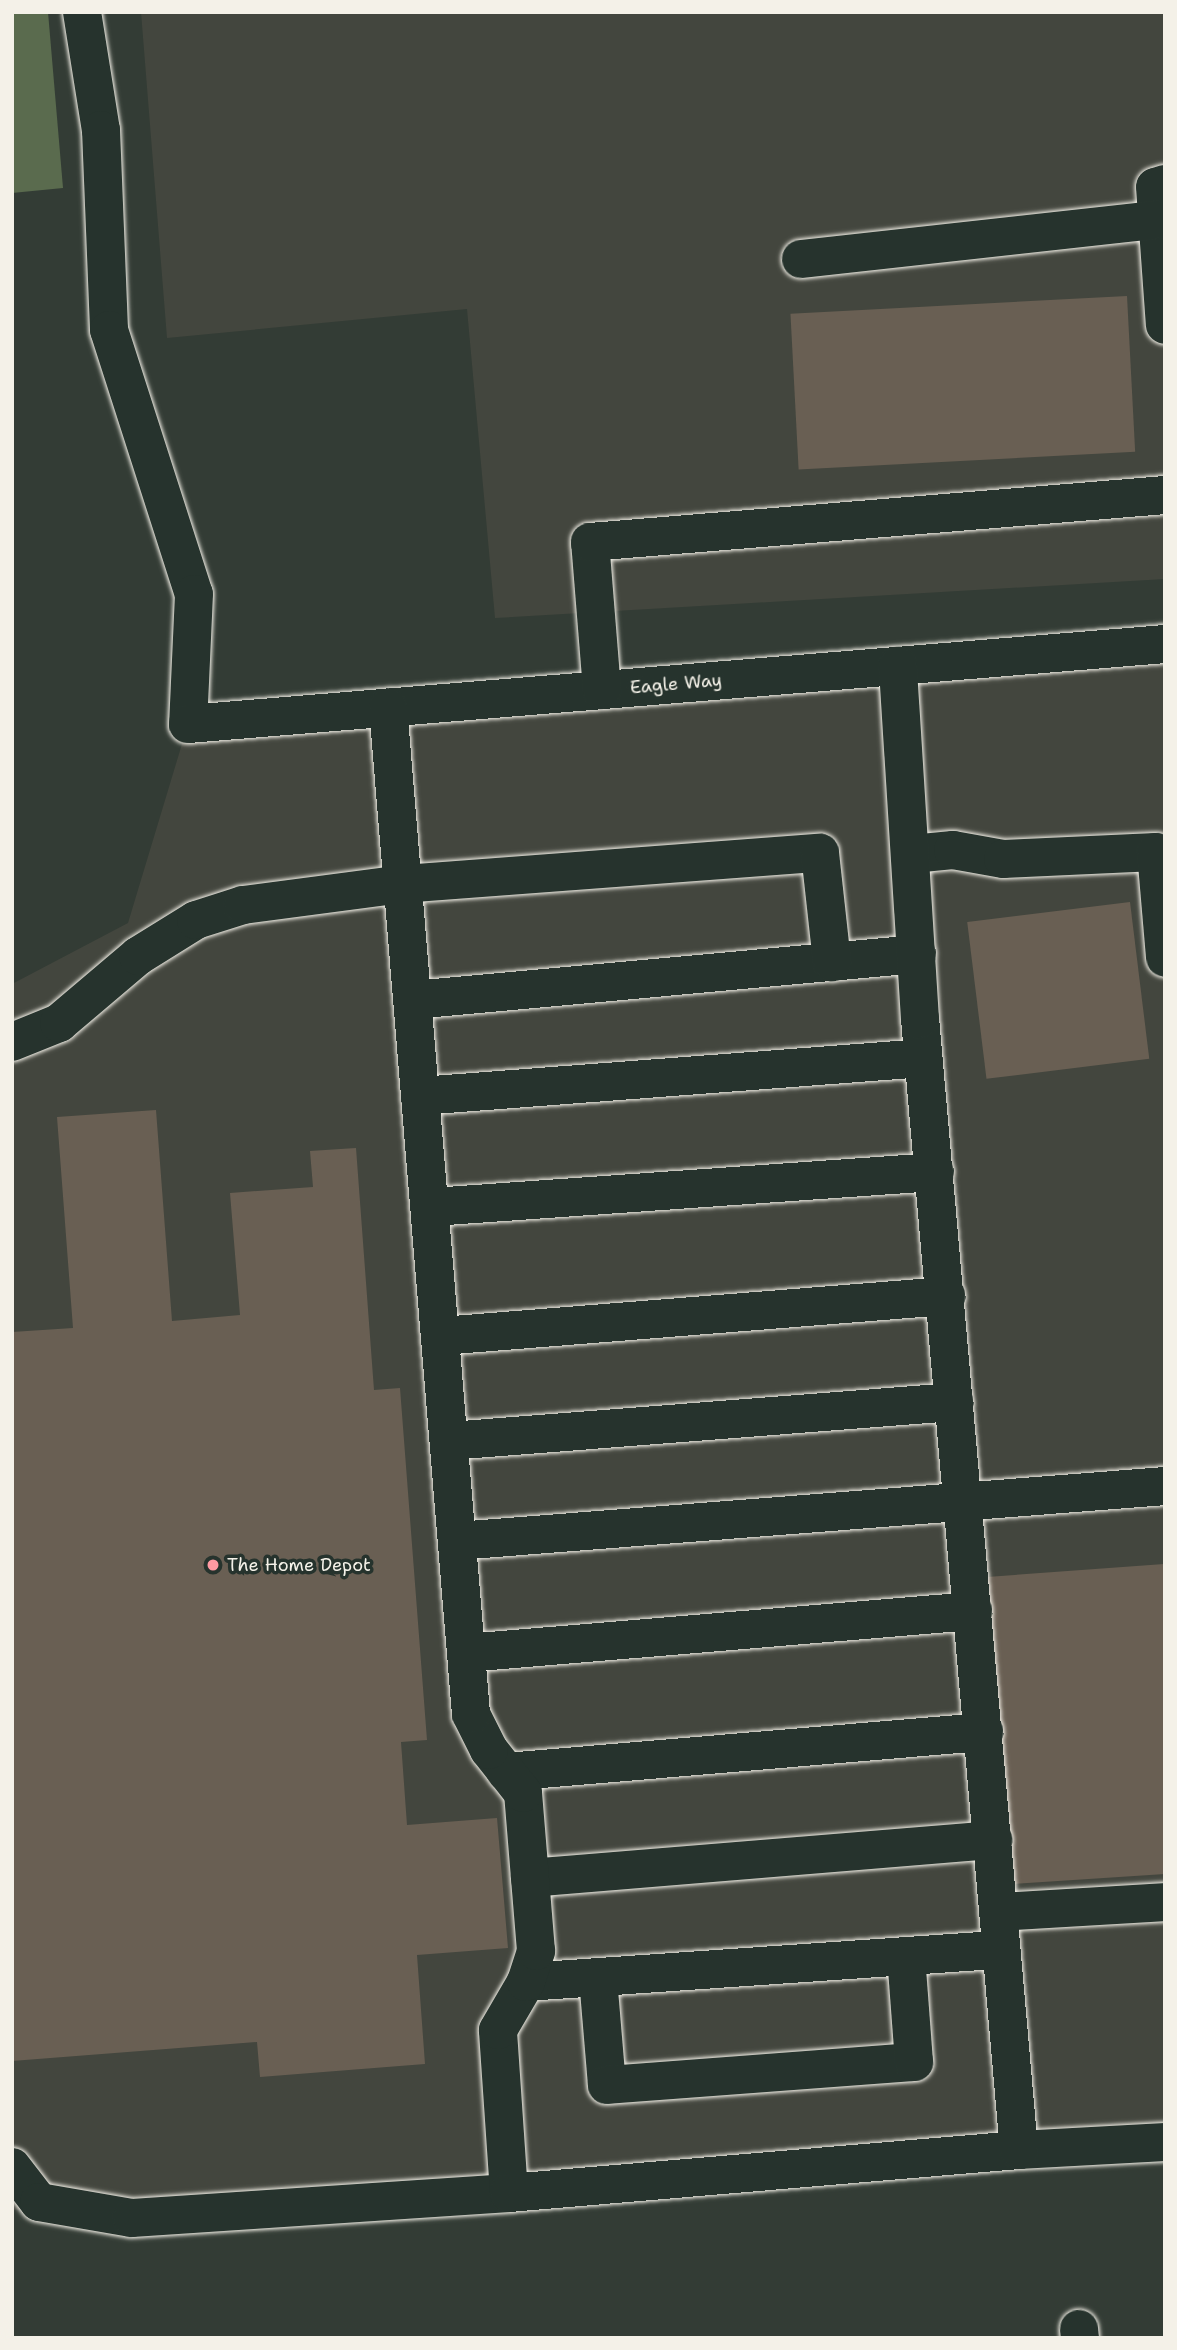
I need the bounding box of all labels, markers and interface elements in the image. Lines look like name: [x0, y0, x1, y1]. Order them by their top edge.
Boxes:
street label: Eagle Way: [629, 669, 723, 699]
place label: The Home Depot: [227, 1554, 371, 1576]
marker: The Home Depot: [205, 1557, 221, 1573]

